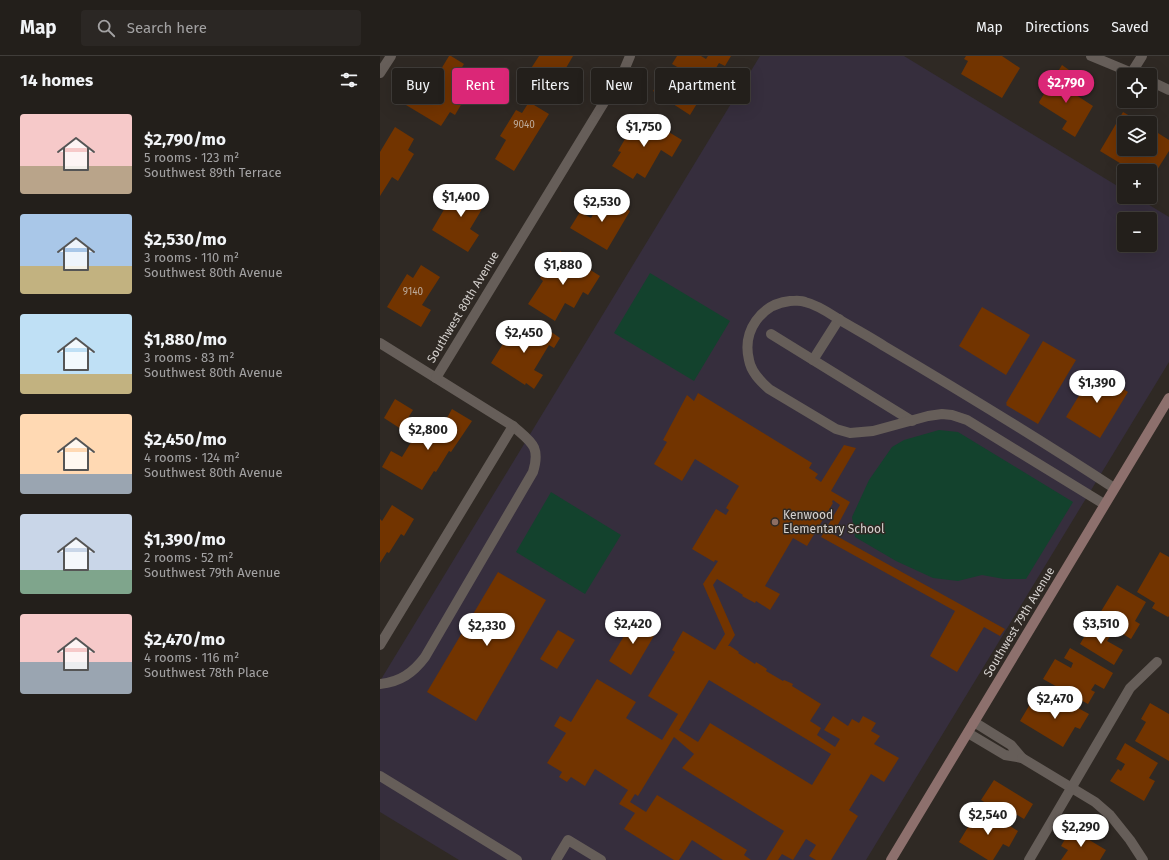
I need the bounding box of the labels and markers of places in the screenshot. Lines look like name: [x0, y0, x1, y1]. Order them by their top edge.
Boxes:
pin: $2,790: [1033, 70, 1099, 104]
pin: $1,750: [611, 114, 677, 148]
pin: $1,400: [428, 184, 494, 218]
pin: $2,530: [569, 189, 635, 223]
pin: $1,880: [530, 252, 596, 286]
pin: $2,450: [491, 320, 557, 354]
pin: $1,390: [1064, 370, 1130, 404]
pin: $2,800: [395, 417, 461, 451]
place label: Kenwood Elementary School: [783, 508, 885, 536]
marker: Kenwood Elementary School: [770, 517, 780, 527]
pin: $2,420: [600, 611, 666, 645]
pin: $3,510: [1068, 611, 1134, 645]
pin: $2,330: [454, 613, 520, 647]
pin: $2,470: [1022, 686, 1088, 720]
pin: $2,540: [955, 802, 1021, 836]
pin: $2,290: [1048, 814, 1114, 848]

